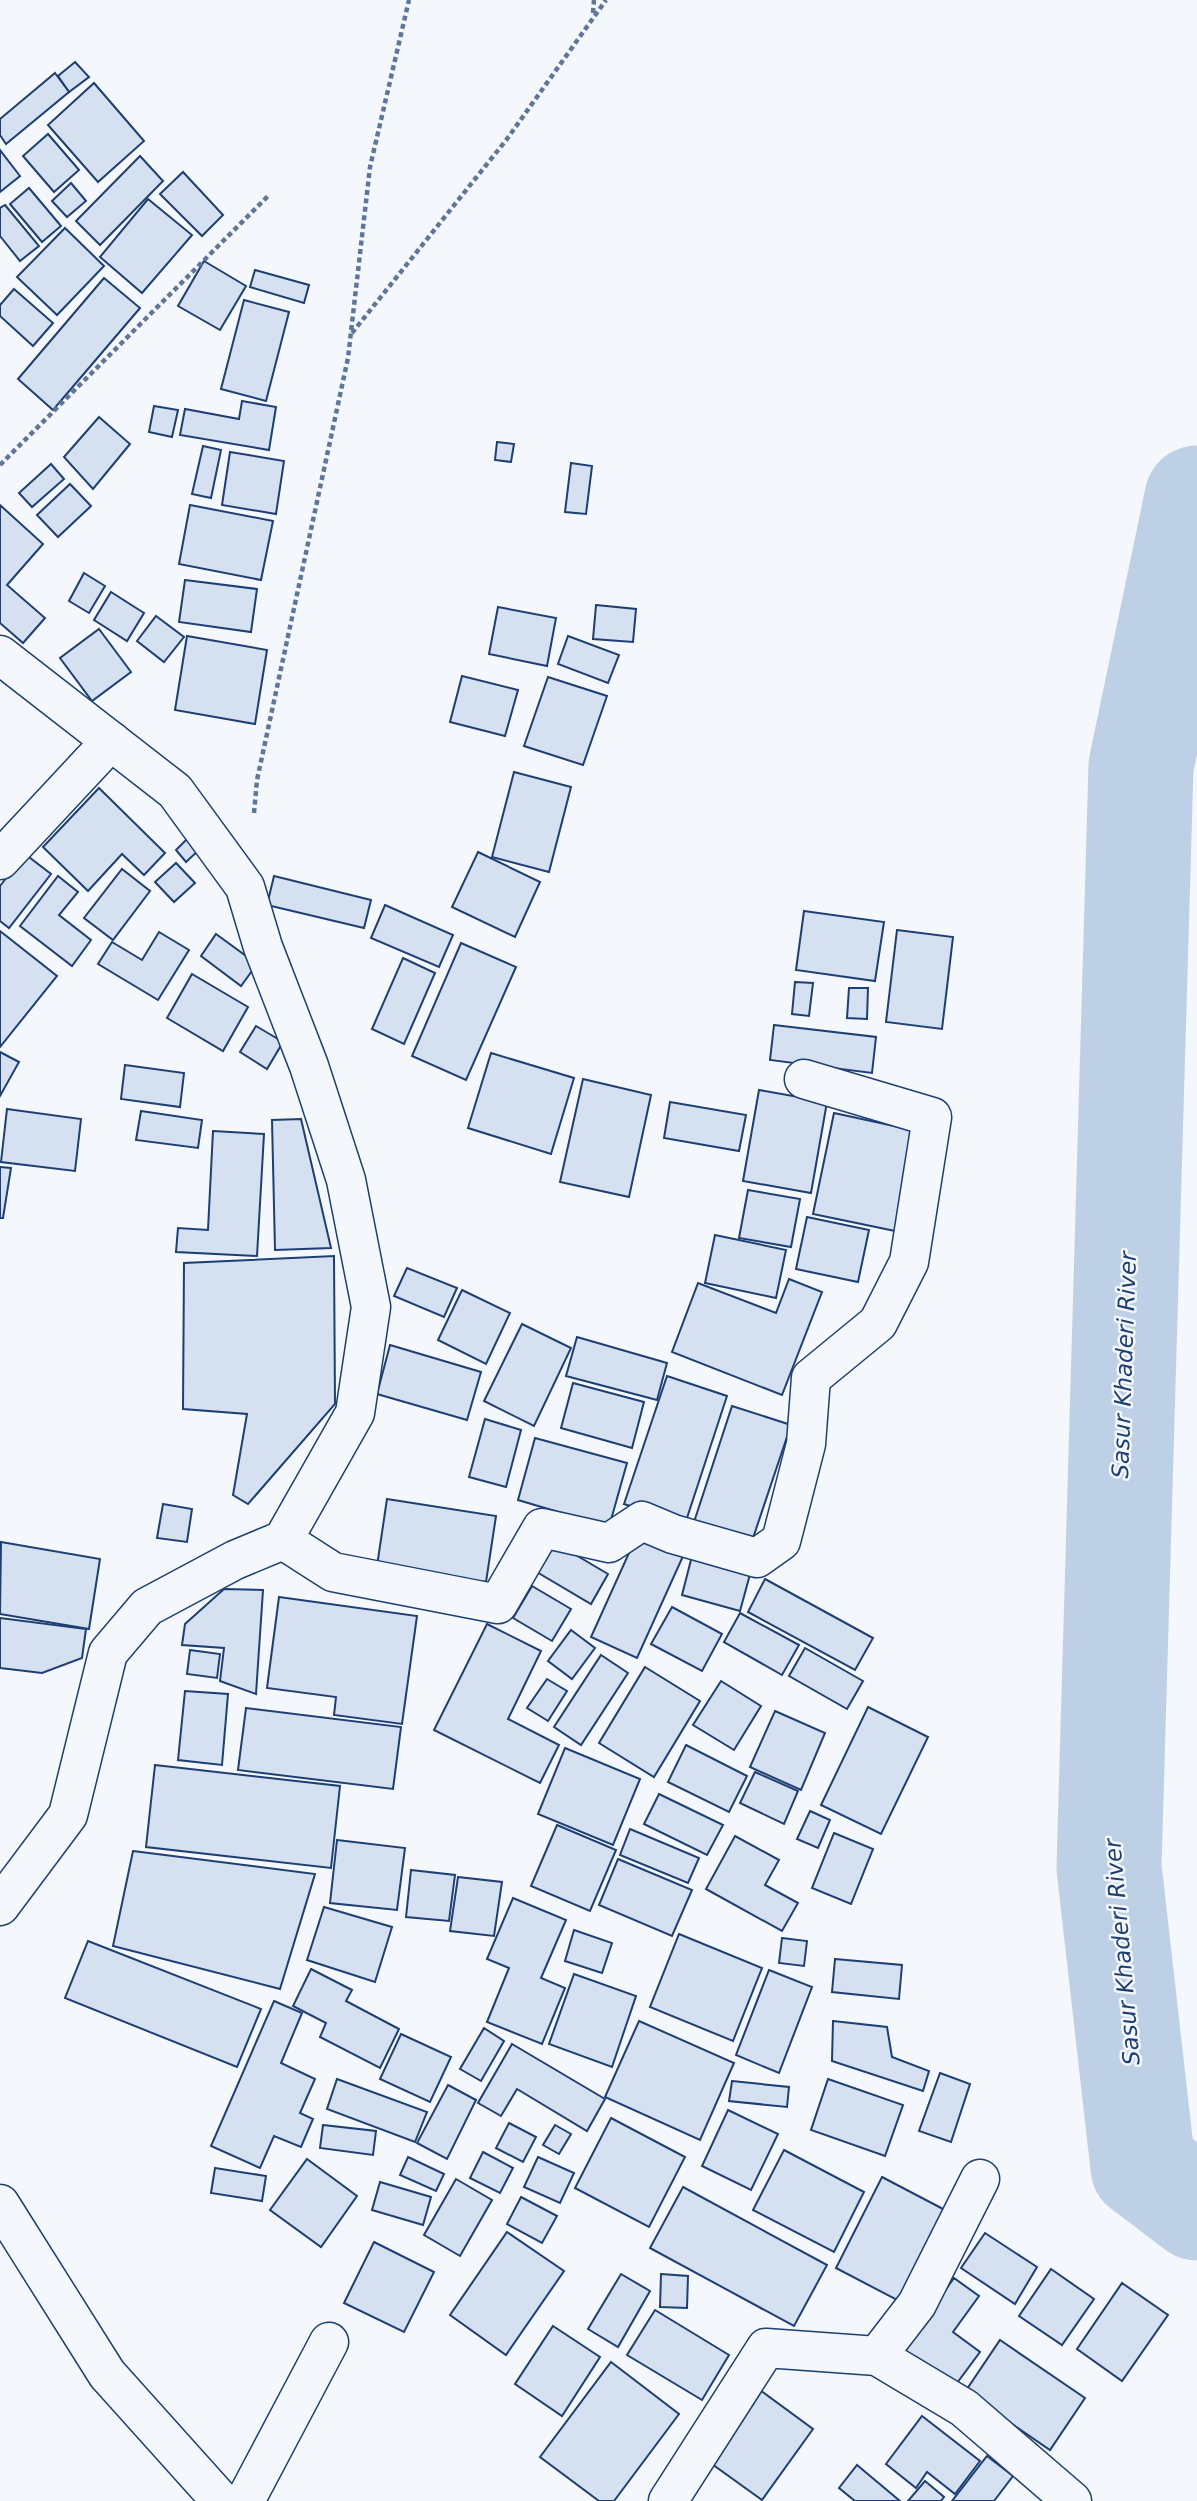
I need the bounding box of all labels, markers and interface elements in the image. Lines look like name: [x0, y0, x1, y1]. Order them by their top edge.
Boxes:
water label: Sasur Khaderi River: [1107, 1249, 1141, 1479]
water label: Sasur Khaderi River: [1099, 1836, 1145, 2066]

